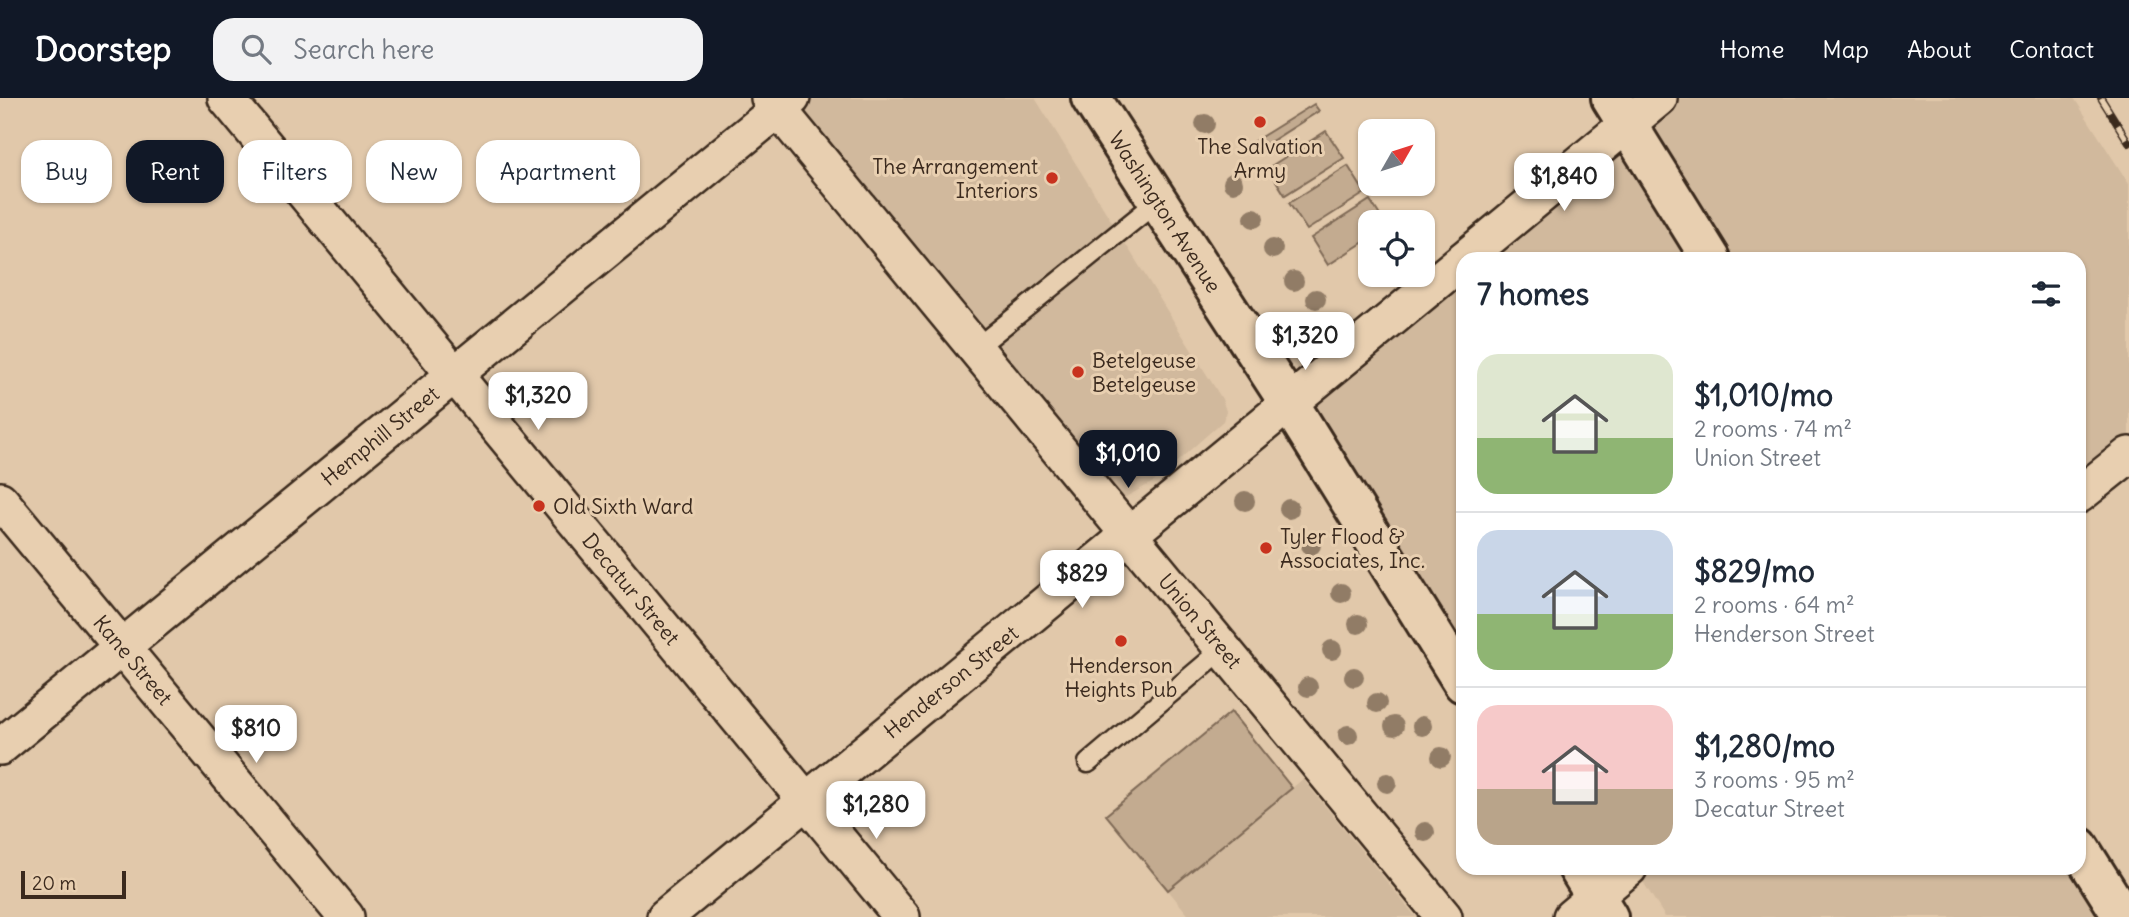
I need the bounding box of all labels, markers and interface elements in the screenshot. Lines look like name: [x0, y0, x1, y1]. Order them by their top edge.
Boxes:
search box: [213, 18, 703, 81]
text: Doorstep: [35, 28, 171, 70]
icon: search: [237, 30, 275, 68]
text: Search here: [293, 33, 434, 66]
text: Home: [1720, 34, 1784, 64]
text: Map: [1822, 34, 1869, 64]
text: About: [1907, 34, 1971, 64]
text: Contact: [2009, 34, 2094, 64]
marker: The Salvation Army: [1252, 114, 1268, 130]
north arrow: [1358, 119, 1435, 196]
map controls: [1358, 119, 1435, 287]
street label: Washington Avenue: [1103, 126, 1227, 298]
place label: The Salvation Army: [1197, 133, 1323, 184]
chip: Buy: [21, 140, 112, 203]
chip: Rent: [126, 140, 224, 203]
chip: Filters: [238, 140, 352, 203]
chip: New: [366, 140, 462, 203]
chip: Apartment: [476, 140, 640, 203]
place label: The Arrangement Interiors: [872, 153, 1038, 204]
pin: $1,840: [1507, 153, 1621, 213]
text: $1,840: [1530, 161, 1598, 190]
marker: The Arrangement Interiors: [1044, 170, 1060, 186]
button: locate: [1358, 210, 1435, 287]
text: 7 homes: [1477, 275, 1589, 313]
icon: filters: [2027, 275, 2065, 313]
pin: $1,320: [1248, 313, 1362, 372]
text: $1,320: [1271, 320, 1339, 349]
place label: Betelgeuse Betelgeuse: [1092, 347, 1196, 398]
marker: Betelgeuse Betelgeuse: [1070, 364, 1086, 380]
pin: $1,320: [481, 372, 595, 432]
text: $1,010/mo: [1694, 376, 1833, 414]
street label: Hemphill Street: [316, 380, 444, 492]
text: $1,320: [504, 380, 572, 409]
icon: home: [1533, 382, 1617, 466]
text: 2 rooms · 74 m²: [1694, 414, 1852, 443]
pin: $1,010: [1071, 430, 1185, 490]
text: $1,010: [1095, 438, 1161, 467]
text: Union Street: [1694, 443, 1821, 472]
place label: Old Sixth Ward: [553, 493, 693, 520]
marker: Old Sixth Ward: [531, 498, 547, 514]
place label: Tyler Flood & Associates, Inc.: [1280, 523, 1425, 574]
street label: Decatur Street: [576, 528, 686, 650]
marker: Tyler Flood & Associates, Inc.: [1258, 540, 1274, 556]
pin: $829: [1041, 550, 1123, 610]
text: $829/mo: [1694, 552, 1815, 590]
text: $829: [1056, 558, 1108, 587]
icon: home: [1533, 558, 1617, 642]
street label: Union Street: [1152, 568, 1248, 674]
text: 2 rooms · 64 m²: [1694, 590, 1855, 619]
street label: Kane Street: [88, 609, 178, 711]
text: Henderson Street: [1694, 619, 1875, 648]
street label: Henderson Street: [878, 620, 1024, 744]
marker: Henderson Heights Pub: [1113, 633, 1129, 649]
place label: Henderson Heights Pub: [1065, 652, 1177, 703]
pin: $810: [215, 706, 297, 765]
text: $810: [231, 713, 281, 742]
text: $1,280/mo: [1694, 727, 1835, 765]
icon: home: [1533, 733, 1617, 817]
text: 3 rooms · 95 m²: [1694, 765, 1855, 794]
pin: $1,280: [819, 782, 933, 841]
text: $1,280: [842, 789, 910, 818]
text: Decatur Street: [1694, 794, 1845, 823]
scale bar: [21, 868, 126, 900]
text: 20 m: [32, 871, 76, 895]

